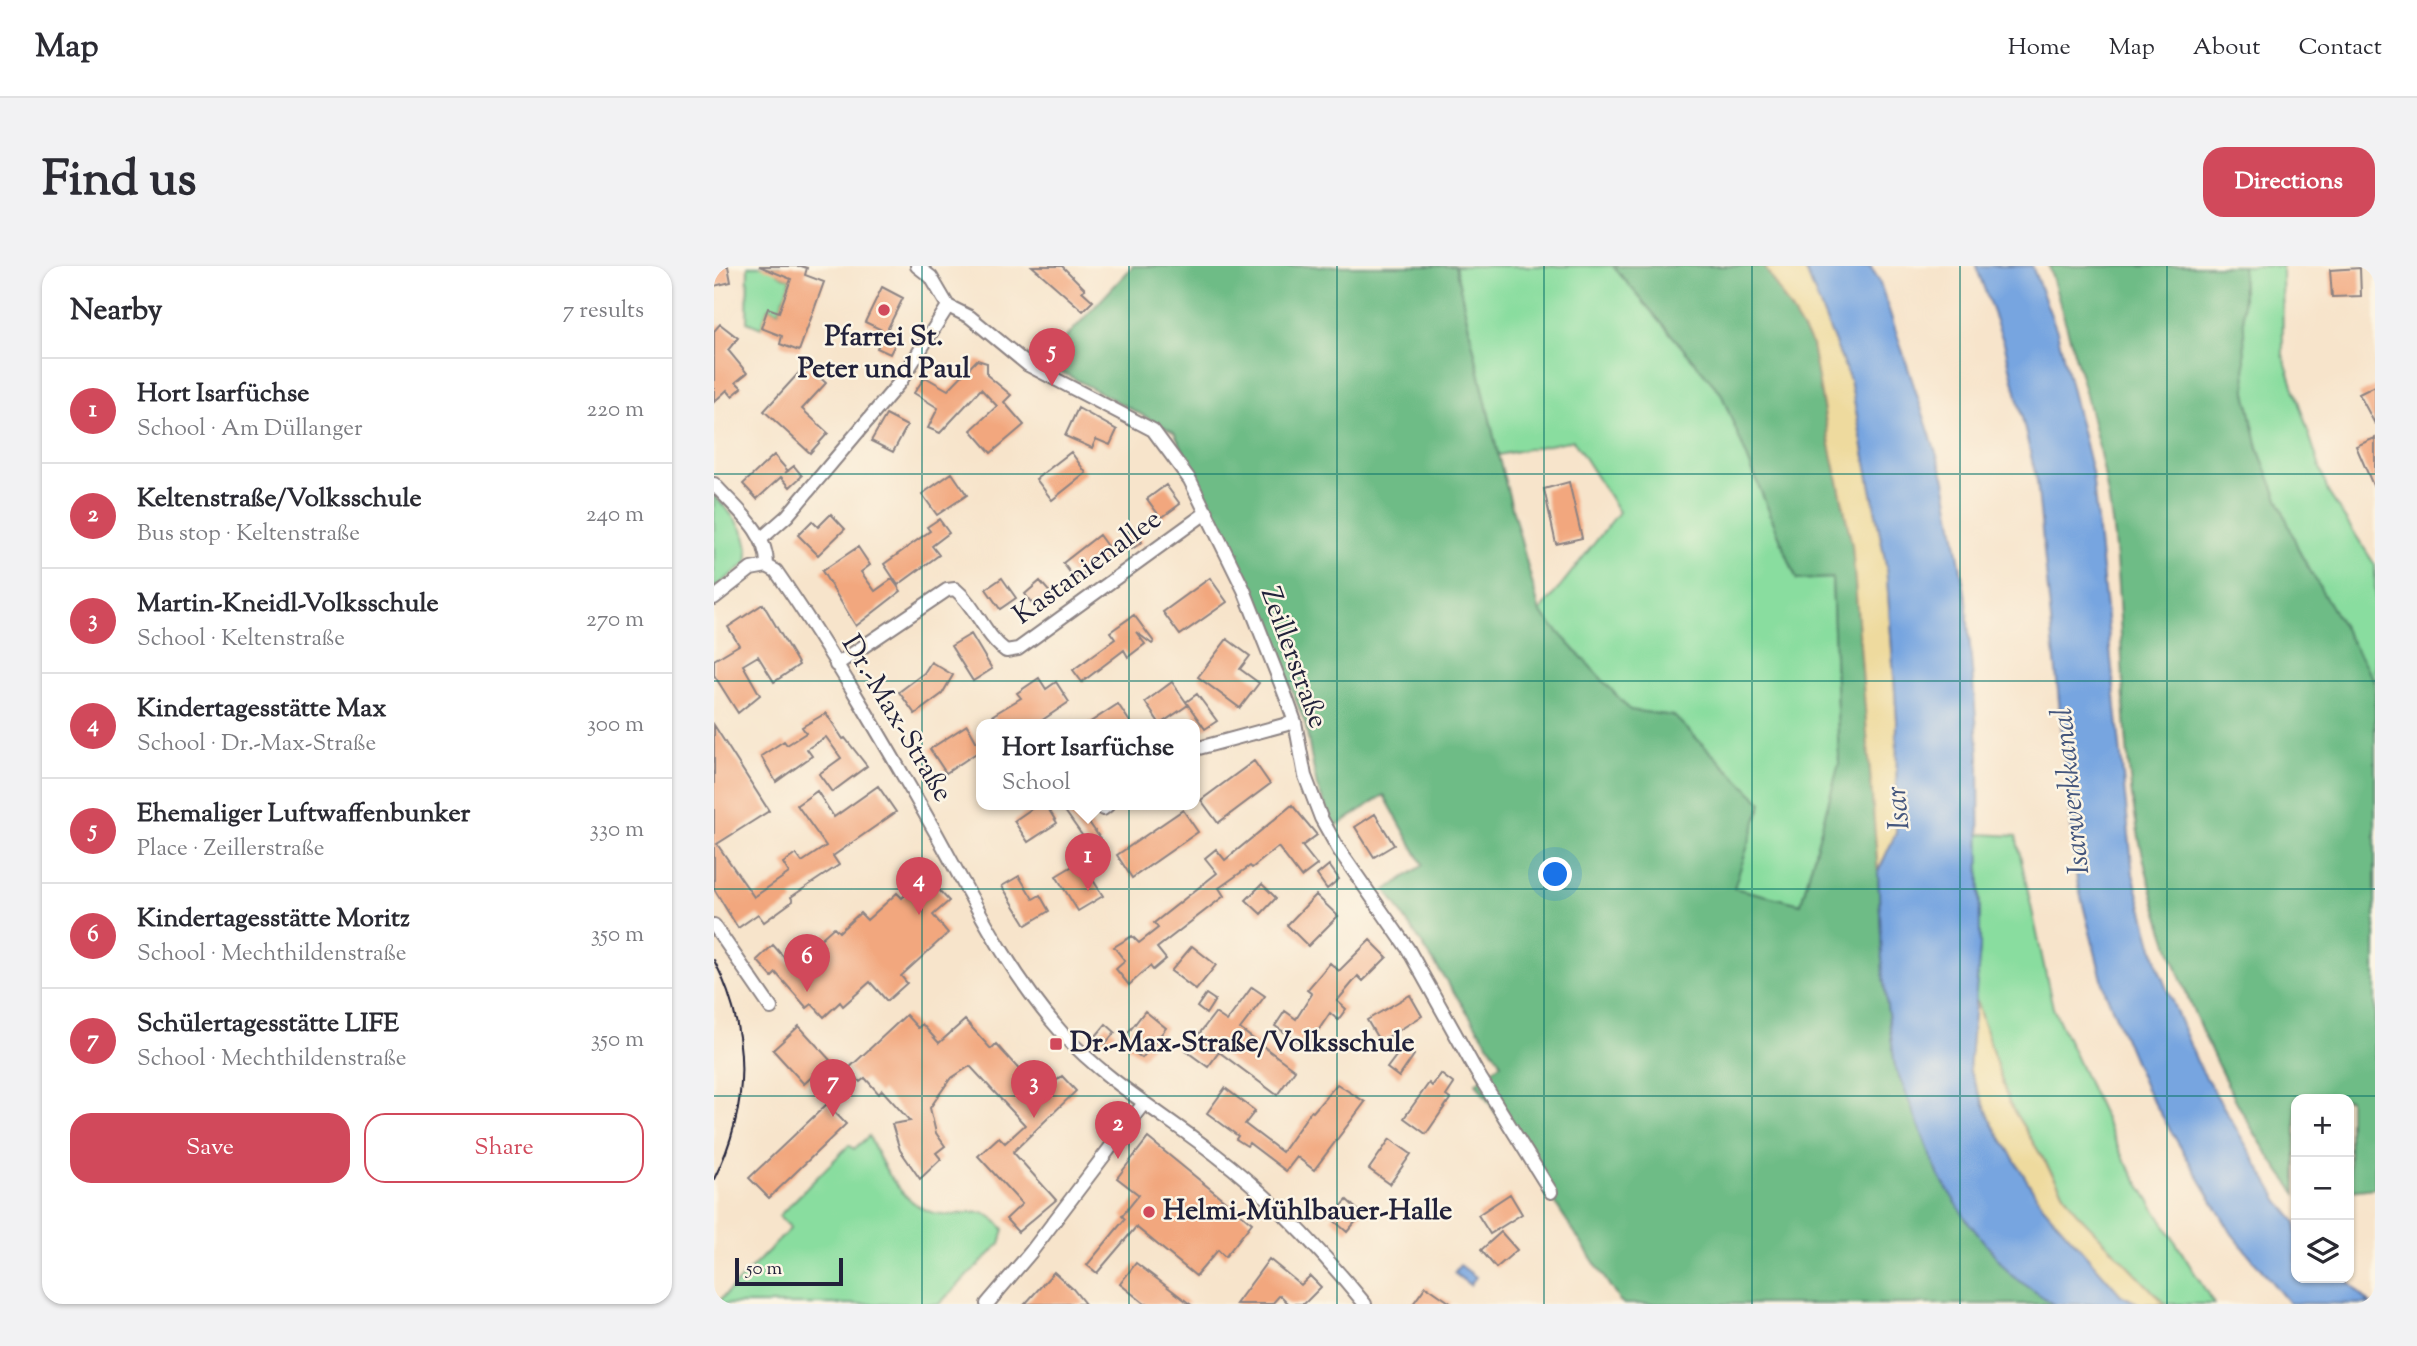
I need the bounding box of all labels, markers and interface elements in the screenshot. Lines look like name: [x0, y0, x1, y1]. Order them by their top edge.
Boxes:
text: Map: [35, 24, 99, 72]
text: Home: [2008, 31, 2071, 65]
text: Map: [2109, 31, 2155, 65]
text: About: [2193, 31, 2260, 65]
text: Contact: [2298, 31, 2382, 65]
text: Find us: [42, 147, 196, 217]
button: Directions: [2203, 147, 2375, 217]
text: Nearby: [70, 290, 162, 333]
text: 7 results: [563, 295, 644, 328]
marker: Pfarrei St. Peter und Paul: [876, 302, 892, 318]
place label: Pfarrei St. Peter und Paul: [798, 318, 970, 390]
pin: 5: [1029, 328, 1075, 386]
text: Hort Isarfüchse: [137, 376, 309, 413]
text: 1: [89, 394, 97, 427]
text: 220 m: [586, 394, 644, 427]
text: School · Am Düllanger: [137, 413, 363, 446]
text: Keltenstraße/Volksschule: [137, 481, 422, 518]
text: 2: [88, 499, 98, 532]
text: 240 m: [586, 499, 644, 532]
street label: Kastanienallee: [1005, 500, 1171, 636]
text: Bus stop · Keltenstraße: [137, 518, 360, 551]
street label: Zeillerstraße: [1249, 582, 1337, 734]
text: Martin-Kneidl-Volksschule: [137, 586, 439, 623]
text: 3: [88, 604, 98, 637]
text: 270 m: [586, 604, 644, 637]
text: School · Keltenstraße: [137, 623, 345, 656]
street label: Dr.-Max-Straße: [830, 628, 962, 810]
text: Kindertagesstätte Max: [137, 691, 386, 728]
water label: Isarwerkkanal: [2042, 705, 2102, 877]
text: 4: [87, 709, 99, 742]
text: 300 m: [587, 709, 644, 742]
popup: [976, 719, 1200, 810]
text: School · Dr.-Max-Straße: [137, 728, 376, 761]
text: Hort Isarfüchse: [1002, 730, 1174, 767]
text: School: [1002, 767, 1071, 800]
water label: Isar: [1876, 784, 1922, 832]
text: Ehemaliger Luftwaffenbunker: [137, 796, 470, 833]
text: 5: [89, 814, 97, 847]
text: 330 m: [590, 814, 644, 847]
text: Place · Zeillerstraße: [137, 833, 325, 866]
pin: 1: [1065, 833, 1111, 891]
pin: 4: [896, 857, 942, 915]
your location: [1538, 857, 1572, 891]
text: Kindertagesstätte Moritz: [137, 901, 410, 938]
text: 6: [87, 919, 99, 952]
text: 350 m: [591, 919, 644, 952]
pin: 6: [784, 934, 830, 992]
text: School · Mechthildenstraße: [137, 938, 407, 971]
text: Schülertagesstätte LIFE: [137, 1006, 399, 1043]
text: 7: [87, 1024, 99, 1057]
text: 350 m: [591, 1024, 644, 1057]
place label: Dr.-Max-Straße/Volksschule: [1070, 1024, 1415, 1064]
marker: Dr.-Max-Straße/Volksschule: [1048, 1036, 1064, 1052]
text: School · Mechthildenstraße: [137, 1043, 407, 1076]
pin: 7: [810, 1059, 856, 1117]
pin: 3: [1011, 1060, 1057, 1118]
map controls: [2291, 1094, 2354, 1283]
button: +: [2291, 1094, 2354, 1157]
pin: 2: [1095, 1101, 1141, 1159]
button: Save: [70, 1113, 350, 1183]
button: Share: [364, 1113, 644, 1183]
button: −: [2291, 1157, 2354, 1220]
place label: Helmi-Mühlbauer-Halle: [1163, 1192, 1452, 1232]
marker: Helmi-Mühlbauer-Halle: [1141, 1204, 1157, 1220]
button: layers: [2291, 1220, 2354, 1283]
scale bar: [735, 1255, 844, 1287]
text: 50 m: [746, 1256, 782, 1283]

